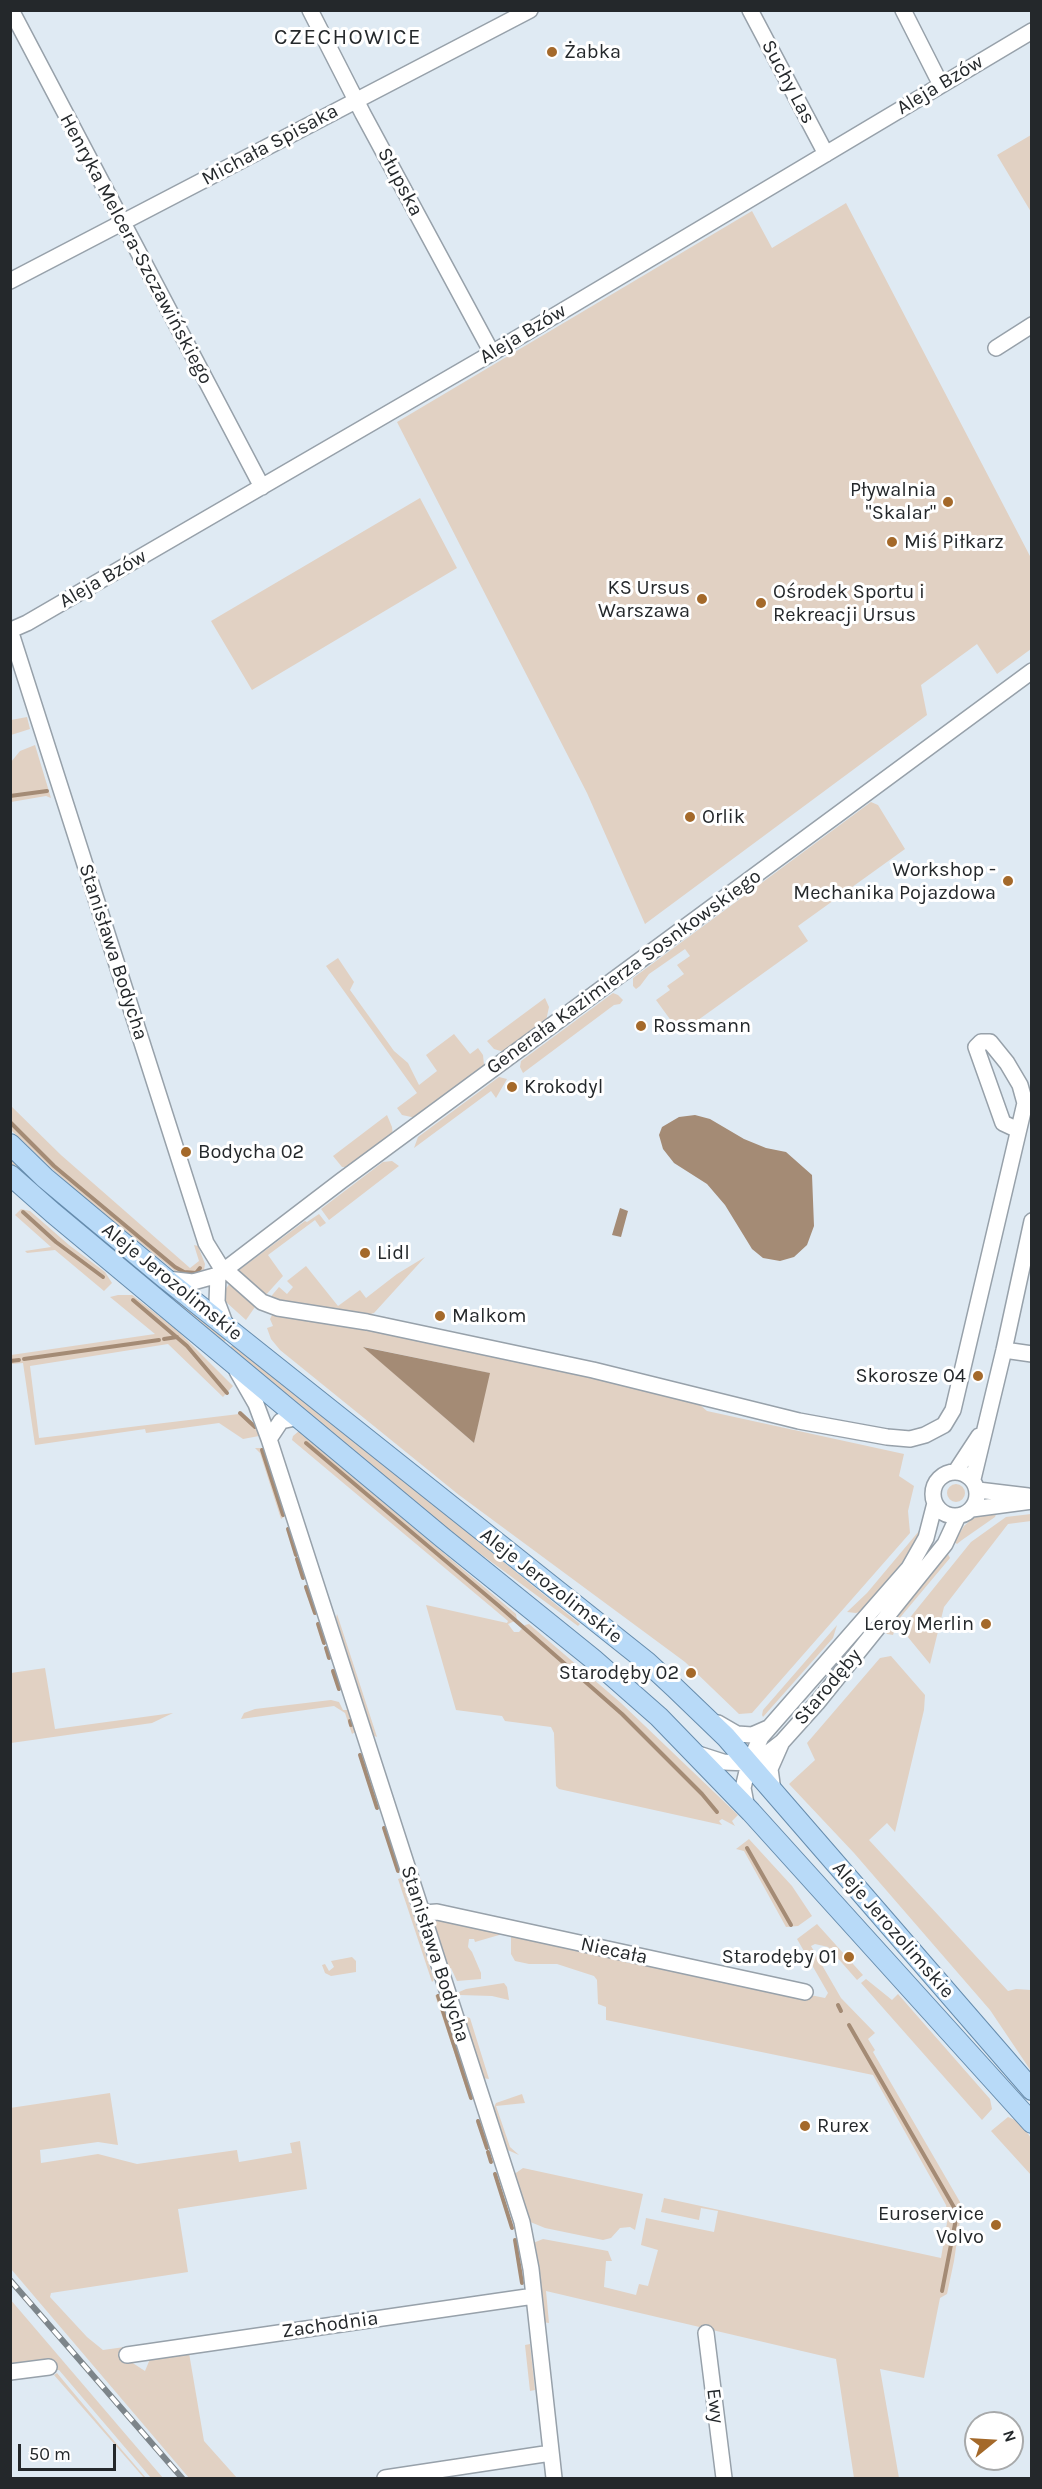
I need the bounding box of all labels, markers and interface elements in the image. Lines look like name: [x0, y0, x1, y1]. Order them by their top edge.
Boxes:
district label: CZECHOWICE: [274, 25, 422, 51]
street label: Suchy Las: [756, 36, 820, 128]
place label: Żabka: [564, 40, 621, 64]
marker: Żabka: [545, 45, 559, 59]
street label: Aleja Bzów: [892, 50, 988, 120]
street label: Michała Spisaka: [198, 99, 342, 191]
street label: Henryka Melcera-Szczawińskiego: [54, 110, 218, 388]
street label: Słupska: [372, 144, 428, 220]
street label: Aleja Bzów: [475, 299, 571, 369]
place label: Pływalnia "Skalar": [850, 478, 936, 525]
marker: Pływalnia "Skalar": [941, 495, 955, 509]
place label: Miś Piłkarz: [904, 530, 1004, 554]
marker: Miś Piłkarz: [885, 535, 899, 549]
street label: Aleja Bzów: [55, 544, 151, 614]
place label: KS Ursus Warszawa: [598, 576, 690, 623]
place label: Ośrodek Sportu i Rekreacji Ursus: [773, 580, 925, 627]
marker: KS Ursus Warszawa: [695, 592, 709, 606]
marker: Ośrodek Sportu i Rekreacji Ursus: [754, 596, 768, 610]
place label: Orlik: [702, 805, 745, 829]
marker: Orlik: [683, 810, 697, 824]
place label: Workshop - Mechanika Pojazdowa: [793, 858, 996, 905]
street label: Stanisława Bodycha: [73, 861, 153, 1043]
street label: Generała Kazimierza Sosnkowskiego: [482, 864, 766, 1080]
marker: Workshop - Mechanika Pojazdowa: [1001, 874, 1015, 888]
place label: Rossmann: [653, 1014, 751, 1038]
marker: Rossmann: [634, 1019, 648, 1033]
place label: Krokodyl: [524, 1075, 603, 1099]
marker: Krokodyl: [505, 1080, 519, 1094]
place label: Bodycha 02: [198, 1140, 304, 1164]
marker: Bodycha 02: [179, 1145, 193, 1159]
street label: Aleje Jerozolimskie: [97, 1218, 247, 1346]
place label: Lidl: [377, 1241, 410, 1265]
marker: Lidl: [358, 1246, 372, 1260]
place label: Malkom: [452, 1304, 526, 1328]
marker: Malkom: [433, 1309, 447, 1323]
place label: Skorosze 04: [855, 1364, 966, 1388]
marker: Skorosze 04: [971, 1369, 985, 1383]
street label: Aleje Jerozolimskie: [475, 1523, 627, 1649]
place label: Leroy Merlin: [864, 1612, 974, 1636]
marker: Leroy Merlin: [979, 1617, 993, 1631]
street label: Starodęby: [789, 1644, 867, 1730]
place label: Starodęby 02: [559, 1661, 679, 1685]
marker: Starodęby 02: [684, 1666, 698, 1680]
street label: Aleje Jerozolimskie: [827, 1857, 959, 2003]
street label: Stanisława Bodycha: [395, 1863, 475, 2045]
street label: Niecała: [578, 1932, 650, 1970]
place label: Starodęby 01: [722, 1945, 837, 1969]
marker: Starodęby 01: [842, 1950, 856, 1964]
place label: Rurex: [817, 2114, 869, 2138]
marker: Rurex: [798, 2119, 812, 2133]
place label: Euroservice Volvo: [878, 2202, 984, 2249]
marker: Euroservice Volvo: [989, 2218, 1003, 2232]
street label: Zachodnia: [280, 2306, 380, 2344]
street label: Ewy: [701, 2387, 729, 2425]
north arrow: [964, 2411, 1024, 2471]
text: N: [999, 2427, 1020, 2444]
scale bar: [21, 2432, 118, 2470]
text: 50 m: [29, 2443, 71, 2465]

